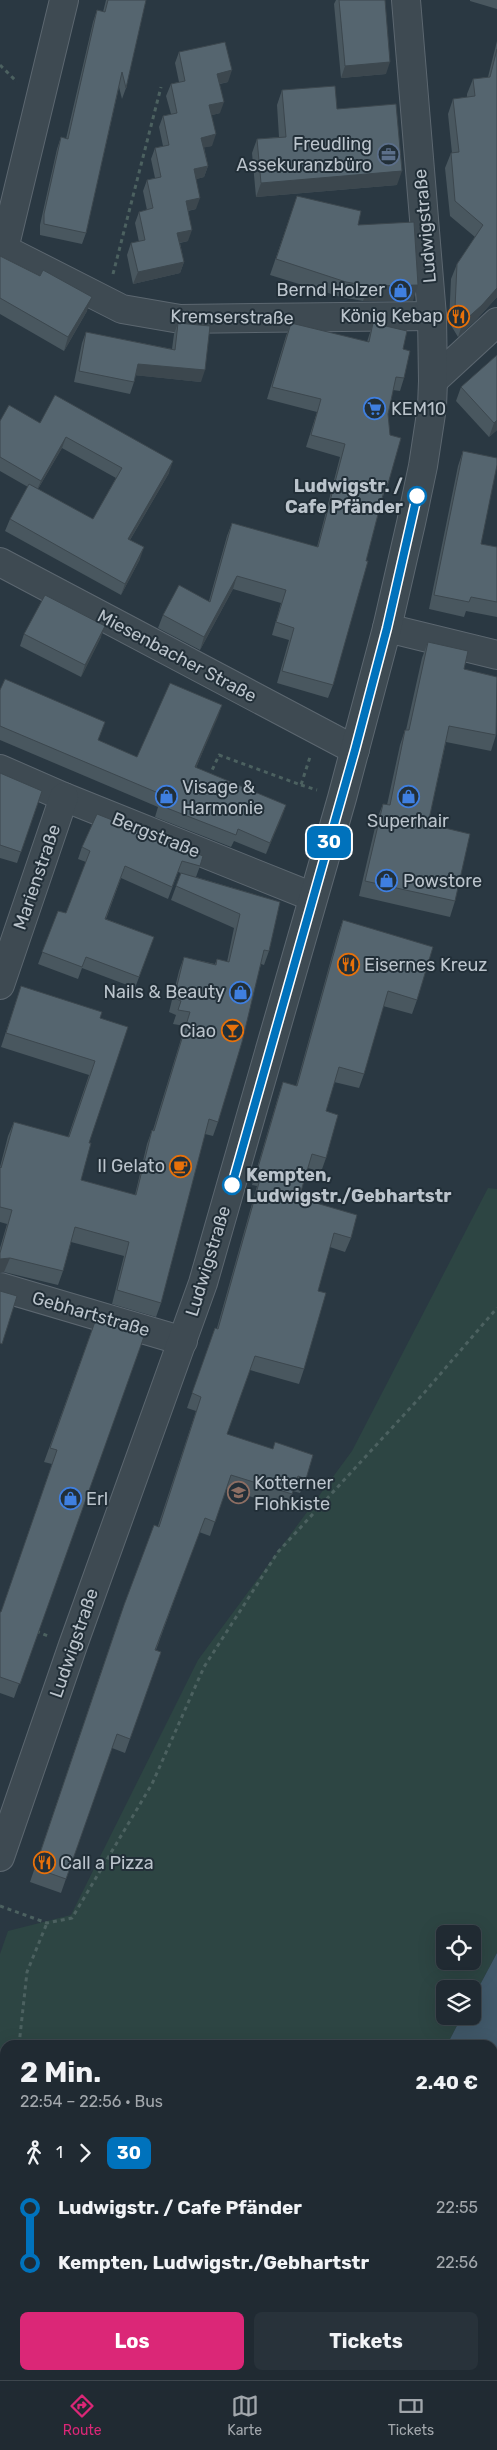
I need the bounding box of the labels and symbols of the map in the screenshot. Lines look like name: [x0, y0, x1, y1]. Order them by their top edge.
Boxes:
place label: Freudling Assekuranzbüro: [236, 133, 372, 176]
office icon: Freudling Assekuranzbüro: [376, 142, 400, 166]
street label: Ludwigstraße: [409, 168, 441, 284]
shop icon: Bernd Holzer: [389, 278, 413, 302]
place label: Bernd Holzer: [277, 279, 385, 301]
restaurant icon: König Kebap: [447, 304, 471, 328]
street label: Kremserstraße: [170, 305, 294, 329]
place label: König Kebap: [340, 305, 443, 327]
supermarket icon: KEM10: [363, 397, 387, 421]
place label: KEM10: [391, 398, 446, 420]
place label: Ludwigstr. / Cafe Pfänder: [285, 475, 403, 518]
marker: Ludwigstr. / Cafe Pfänder: [407, 486, 427, 506]
street label: Miesenbacher Straße: [94, 605, 260, 707]
place label: Visage & Harmonie: [182, 776, 263, 819]
shop icon: Superhair: [396, 784, 420, 808]
shop icon: Visage & Harmonie: [154, 785, 178, 809]
street label: Bergstraße: [109, 807, 203, 863]
place label: Superhair: [367, 810, 449, 832]
street label: Marienstraße: [9, 821, 65, 933]
line badge: 30: [306, 826, 352, 858]
shop icon: Powstore: [375, 869, 399, 893]
place label: Powstore: [403, 870, 482, 892]
restaurant icon: Eisernes Kreuz: [336, 953, 360, 977]
place label: Eisernes Kreuz: [364, 954, 488, 976]
shop icon: Nails & Beauty: [229, 980, 253, 1004]
place label: Nails & Beauty: [103, 981, 225, 1003]
bar icon: Ciao: [220, 1019, 244, 1043]
place label: Ciao: [179, 1020, 216, 1042]
cafe icon: Il Gelato: [169, 1154, 193, 1178]
place label: Il Gelato: [97, 1155, 165, 1177]
place label: Kempten, Ludwigstr./Gebhartstr: [246, 1164, 451, 1207]
marker: Kempten, Ludwigstr./Gebhartstr: [222, 1175, 242, 1195]
street label: Ludwigstraße: [181, 1203, 235, 1319]
street label: Gebhartstraße: [30, 1287, 152, 1341]
place label: Kotterner Flohkiste: [254, 1472, 334, 1515]
school or university icon: Kotterner Flohkiste: [226, 1481, 250, 1505]
shop icon: Erl: [58, 1487, 82, 1511]
place label: Erl: [86, 1488, 108, 1510]
street label: Ludwigstraße: [45, 1585, 103, 1701]
restaurant icon: Call a Pizza: [32, 1851, 56, 1875]
place label: Call a Pizza: [60, 1852, 154, 1874]

